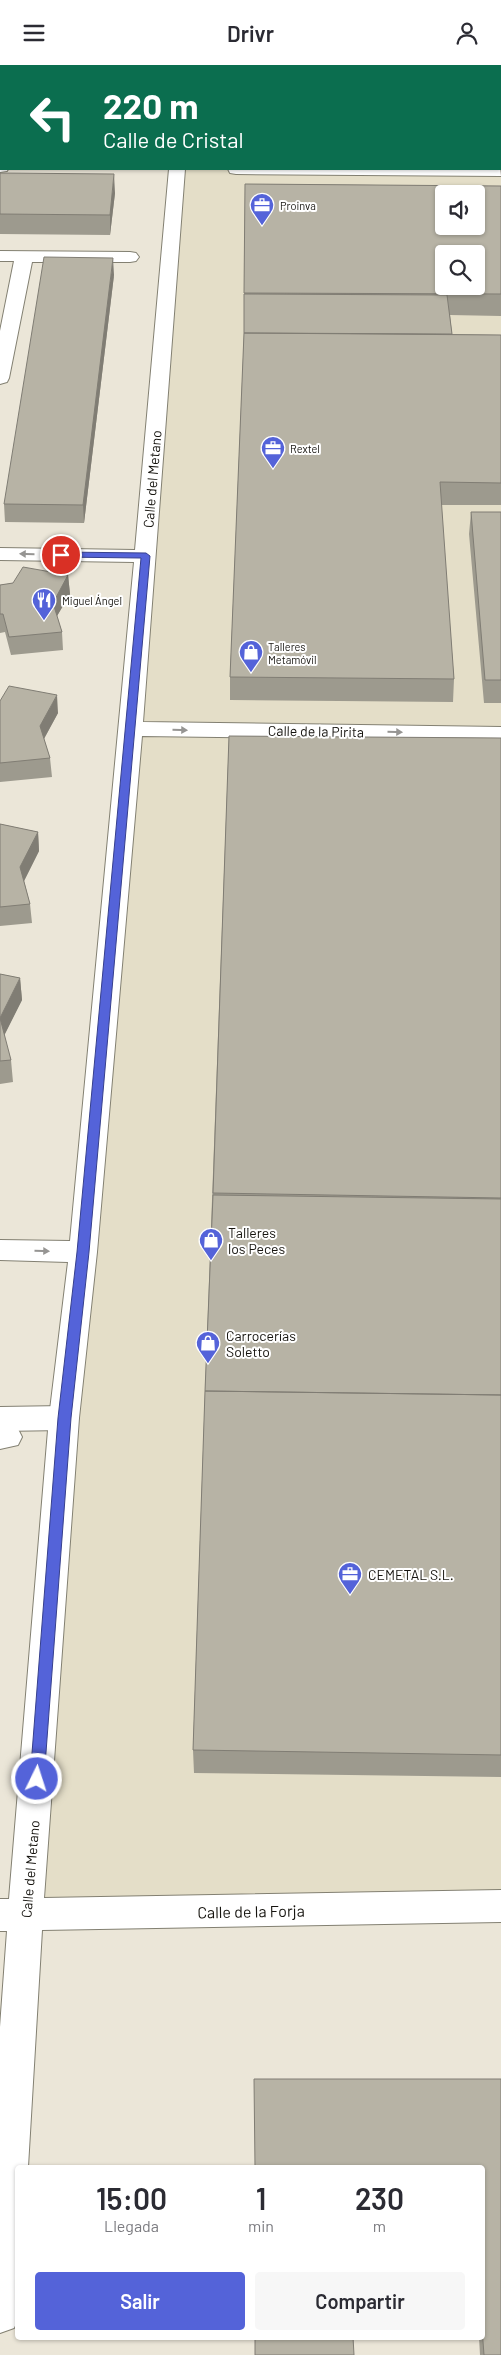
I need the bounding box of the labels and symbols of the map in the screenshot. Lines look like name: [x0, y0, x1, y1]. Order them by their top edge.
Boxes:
office icon: Proinva: [249, 192, 275, 226]
place label: Proinva: [280, 199, 316, 212]
street label: Calle del Metano: [139, 429, 165, 529]
office icon: Rextel: [260, 435, 286, 469]
place label: Rextel: [290, 442, 320, 455]
pin: [40, 534, 82, 576]
one-way arrow: [19, 550, 35, 558]
restaurant icon: Miguel Ángel: [31, 587, 57, 621]
place label: Miguel Ángel: [62, 594, 122, 607]
shop icon: Talleres Metamóvil: [238, 639, 264, 673]
place label: Talleres Metamóvil: [268, 640, 317, 666]
street label: Calle de la Pirita: [268, 722, 364, 740]
one-way arrow: [172, 726, 188, 734]
one-way arrow: [387, 729, 403, 737]
place label: Talleres los Peces: [228, 1224, 285, 1257]
shop icon: Talleres los Peces: [198, 1227, 224, 1261]
one-way arrow: [34, 1247, 50, 1255]
place label: Carrocerías Soletto: [226, 1327, 296, 1360]
shop icon: Carrocerías Soletto: [195, 1330, 221, 1364]
office icon: CEMETAL S.L.: [337, 1561, 363, 1595]
place label: CEMETAL S.L.: [368, 1566, 454, 1583]
position arrow: [10, 1752, 62, 1804]
street label: Calle del Metano: [17, 1819, 43, 1919]
street label: Calle de la Forja: [197, 1901, 305, 1921]

